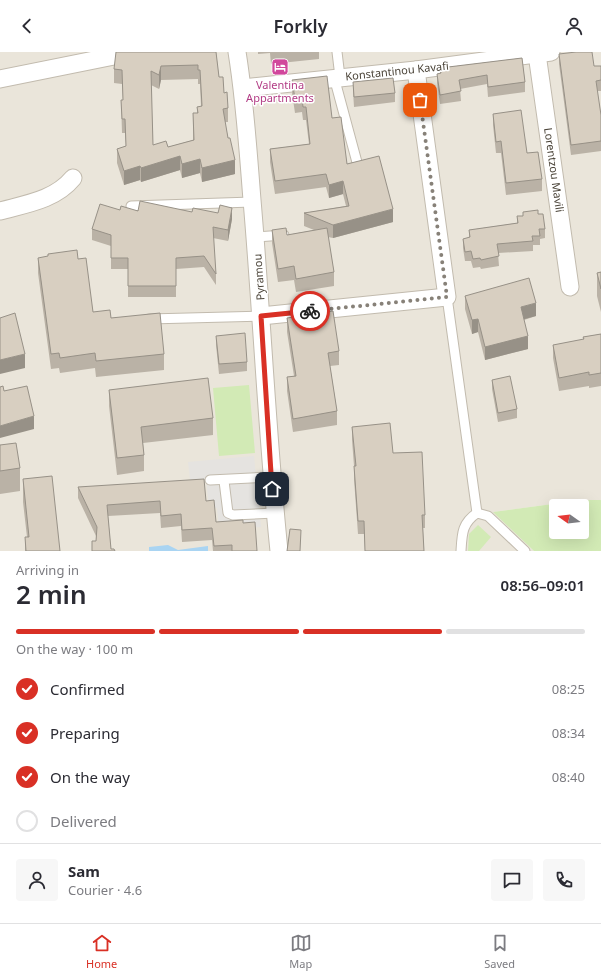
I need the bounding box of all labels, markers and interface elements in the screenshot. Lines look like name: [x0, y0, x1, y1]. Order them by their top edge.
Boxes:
text: Forkly: [273, 14, 328, 38]
icon: back: [16, 15, 38, 37]
icon: person: [563, 15, 585, 37]
hotel icon: Valentina Appartments: [270, 57, 290, 77]
street label: Konstantinou Kavafi: [345, 58, 449, 83]
place label: Valentina Appartments: [246, 77, 314, 105]
pin: [403, 83, 437, 117]
icon: bag: [409, 89, 431, 111]
street label: Lorentzou Mavili: [541, 127, 568, 213]
street label: Pyramou: [249, 253, 268, 301]
courier: [290, 291, 330, 331]
icon: bike: [299, 300, 321, 322]
pin: [255, 472, 289, 506]
icon: home: [261, 478, 283, 500]
north arrow: [549, 499, 589, 539]
map controls: [549, 499, 589, 539]
text: Arriving in: [16, 561, 79, 579]
text: 08:56–09:01: [501, 575, 585, 595]
text: 2 min: [16, 576, 87, 612]
text: On the way · 100 m: [16, 640, 133, 658]
icon: check: [16, 678, 38, 700]
text: Confirmed: [50, 679, 125, 699]
text: 08:25: [552, 680, 585, 698]
icon: check: [16, 722, 38, 744]
text: Preparing: [50, 723, 120, 743]
text: 08:34: [552, 724, 585, 742]
icon: check: [16, 766, 38, 788]
text: On the way: [50, 767, 130, 787]
text: 08:40: [552, 768, 585, 786]
text: Delivered: [50, 811, 117, 831]
button: person: [16, 859, 58, 901]
button: chat: [491, 859, 533, 901]
button: phone: [543, 859, 585, 901]
text: Sam: [68, 861, 100, 881]
text: Courier · 4.6: [68, 881, 142, 899]
tab: Home: [86, 932, 117, 971]
tab: Map: [289, 932, 312, 971]
tab: Saved: [484, 932, 515, 971]

